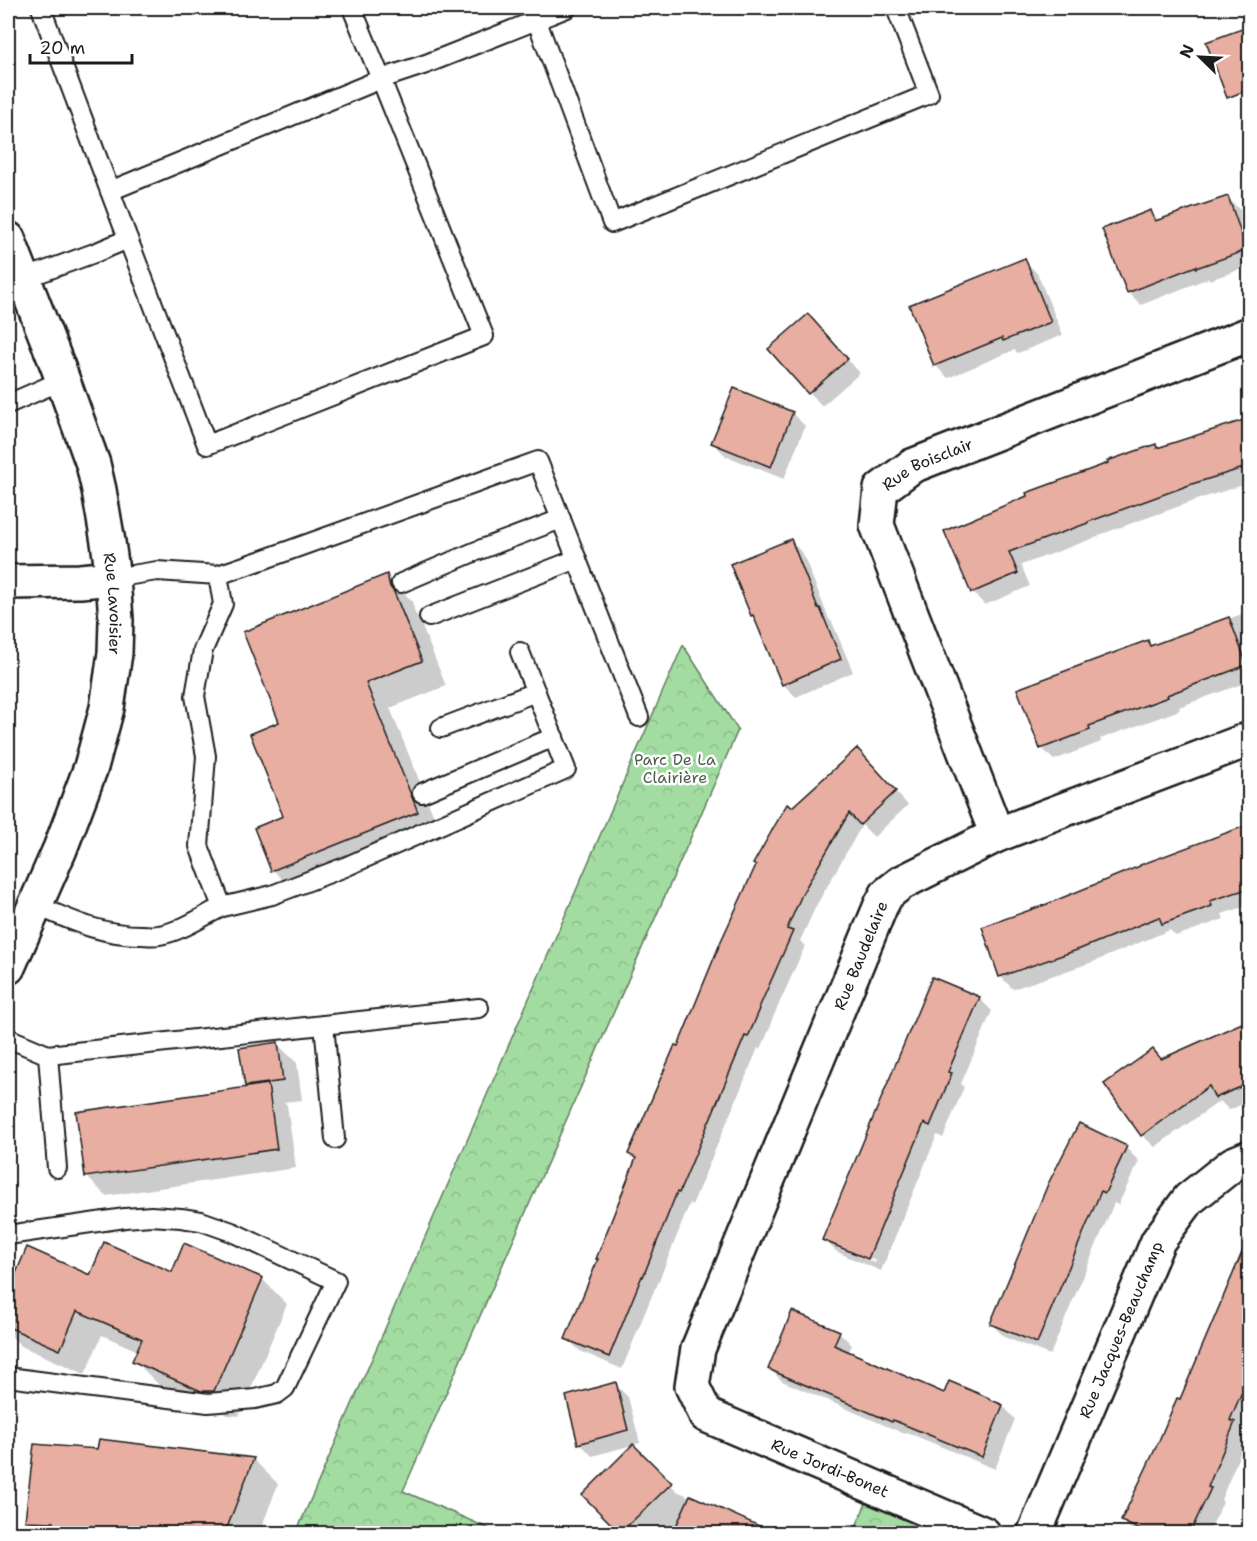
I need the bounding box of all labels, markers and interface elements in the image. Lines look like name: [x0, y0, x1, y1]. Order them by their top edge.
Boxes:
scale bar: [30, 27, 132, 65]
north arrow: [1170, 27, 1230, 87]
text: 20 m: [39, 36, 85, 60]
text: N: [1175, 41, 1199, 61]
street label: Rue Boisclair: [878, 433, 976, 495]
street label: Rue Lavoisier: [99, 551, 127, 655]
park label: Parc De La Clairière: [634, 749, 716, 788]
street label: Rue Baudelaire: [828, 898, 892, 1013]
street label: Rue Jacques-Beauchamp: [1074, 1238, 1167, 1421]
street label: Rue Jordi-Bonet: [768, 1434, 892, 1502]

